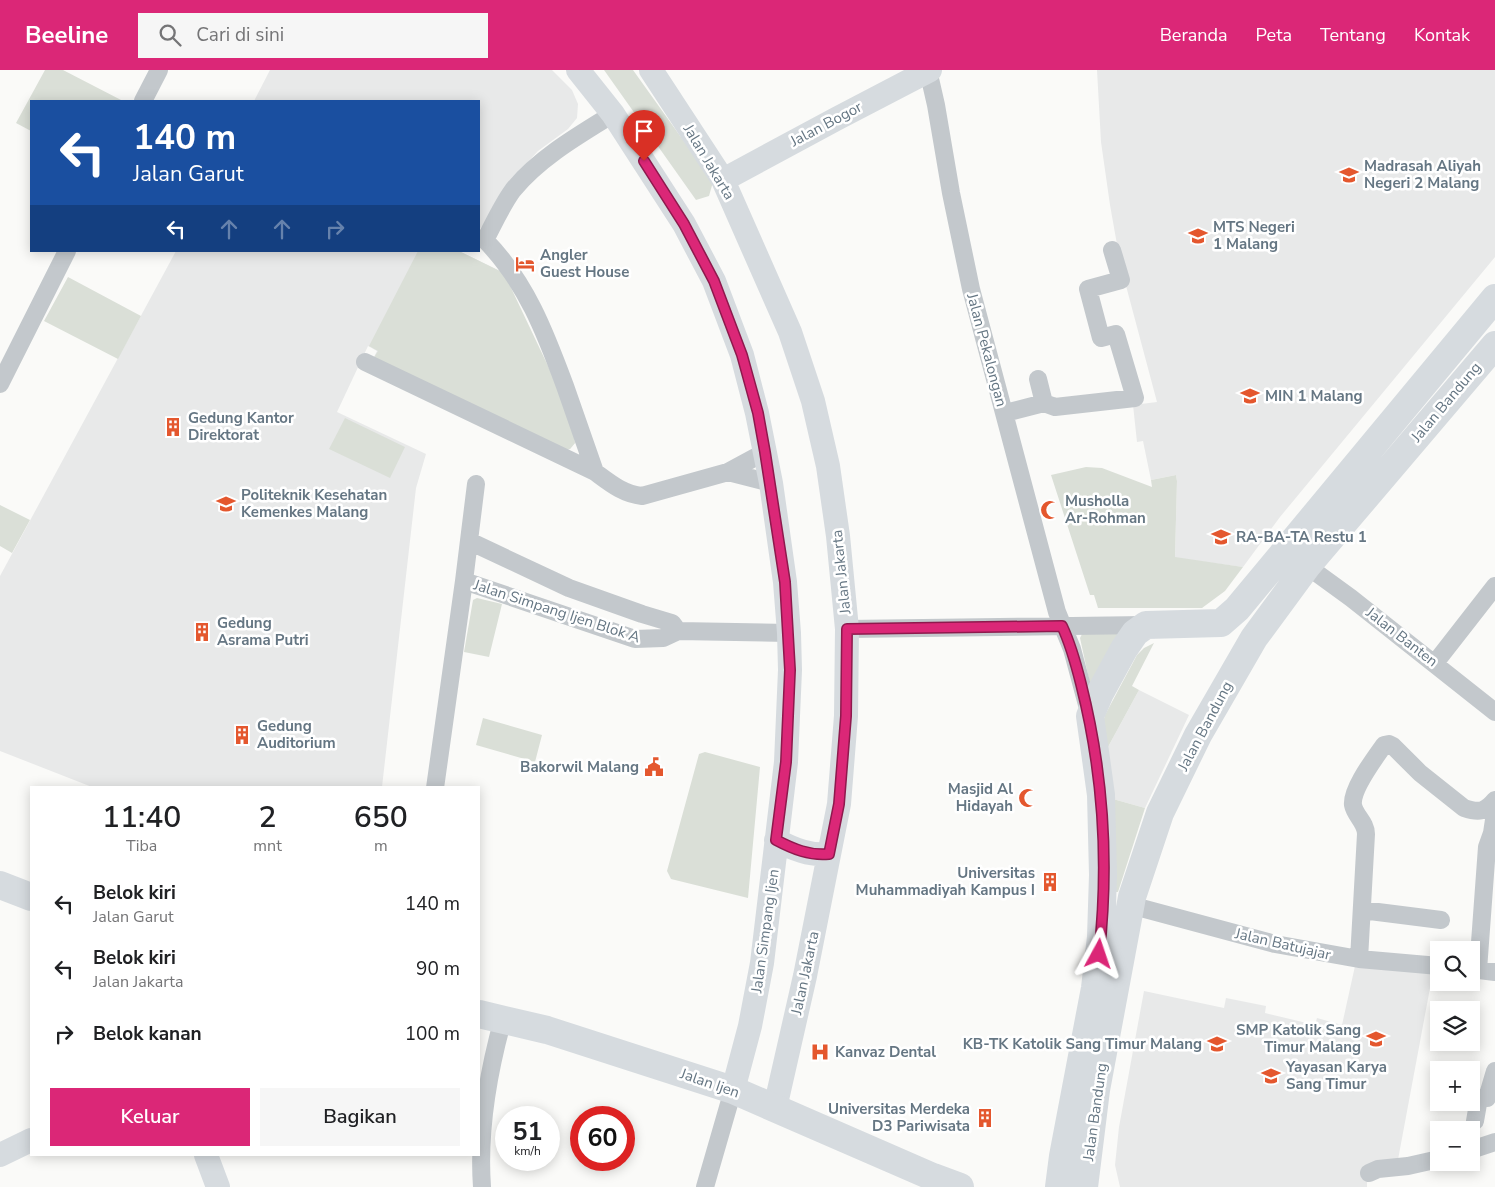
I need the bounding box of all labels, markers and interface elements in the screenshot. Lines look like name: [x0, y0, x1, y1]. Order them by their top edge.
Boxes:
search box: [138, 13, 488, 58]
text: Beeline: [25, 19, 108, 51]
icon: search: [156, 21, 184, 49]
text: Cari di sini: [196, 22, 284, 48]
text: Beranda: [1160, 23, 1228, 47]
text: Peta: [1256, 23, 1292, 47]
text: Tentang: [1320, 23, 1386, 47]
text: Kontak: [1414, 23, 1470, 47]
street label: Jalan Bogor: [786, 96, 866, 152]
pin: [623, 110, 665, 161]
text: 140 m: [133, 114, 236, 161]
icon: arrive: [630, 117, 658, 145]
icon: left: [50, 120, 115, 185]
street label: Jalan Jakarta: [678, 120, 739, 203]
place label: Madrasah Aliyah Negeri 2 Malang: [1364, 156, 1481, 193]
text: Jalan Garut: [133, 159, 244, 189]
school or university icon: Madrasah Aliyah Negeri 2 Malang: [1338, 164, 1360, 186]
icon: left: [162, 215, 190, 243]
icon: ahead: [215, 215, 243, 243]
icon: ahead: [268, 215, 296, 243]
icon: right: [321, 215, 349, 243]
place label: MTS Negeri 1 Malang: [1213, 217, 1295, 254]
school or university icon: MTS Negeri 1 Malang: [1187, 225, 1209, 247]
place label: Angler Guest House: [540, 245, 629, 282]
hotel icon: Angler Guest House: [514, 253, 536, 275]
street label: Jalan Pekalongan: [962, 290, 1012, 409]
street label: Jalan Bandung: [1406, 358, 1485, 447]
school or university icon: MIN 1 Malang: [1239, 385, 1261, 407]
place label: MIN 1 Malang: [1265, 386, 1363, 406]
place label: Gedung Kantor Direktorat: [188, 408, 294, 445]
building icon: Gedung Kantor Direktorat: [162, 416, 184, 438]
place label: Politeknik Kesehatan Kemenkes Malang: [241, 485, 387, 522]
place label: Musholla Ar-Rohman: [1065, 491, 1146, 528]
school or university icon: Politeknik Kesehatan Kemenkes Malang: [215, 493, 237, 515]
mosque icon: Musholla Ar-Rohman: [1039, 499, 1061, 521]
school or university icon: RA-BA-TA Restu 1: [1210, 526, 1232, 548]
place label: RA-BA-TA Restu 1: [1236, 527, 1367, 547]
street label: Jalan Jakarta: [827, 529, 855, 616]
street label: Jalan Simpang Ijen Blok A: [470, 574, 643, 647]
street label: Jalan Banten: [1361, 602, 1442, 671]
place label: Gedung Asrama Putri: [217, 613, 309, 650]
building icon: Gedung Asrama Putri: [191, 621, 213, 643]
street label: Jalan Bandung: [1173, 678, 1237, 775]
place label: Gedung Auditorium: [257, 716, 336, 753]
building icon: Gedung Auditorium: [231, 724, 253, 746]
public building icon: Bakorwil Malang: [643, 756, 665, 778]
place label: Bakorwil Malang: [520, 757, 639, 777]
place label: Masjid Al Hidayah: [948, 779, 1013, 816]
mosque icon: Masjid Al Hidayah: [1017, 787, 1039, 809]
text: 11:40: [102, 797, 181, 838]
text: 2: [259, 797, 277, 838]
text: 650: [354, 797, 408, 838]
text: Tiba: [126, 835, 157, 857]
text: mnt: [253, 835, 282, 857]
text: m: [374, 835, 388, 857]
place label: Universitas Muhammadiyah Kampus I: [856, 863, 1035, 900]
street label: Jalan Simpang Ijen: [746, 868, 784, 995]
building icon: Universitas Muhammadiyah Kampus I: [1039, 871, 1061, 893]
text: Belok kiri: [93, 880, 176, 906]
icon: left: [50, 890, 78, 918]
text: 140 m: [405, 891, 460, 917]
text: Jalan Garut: [93, 906, 173, 928]
street label: Jalan Batujajar: [1232, 923, 1333, 965]
position arrow: [1072, 927, 1124, 979]
street label: Jalan Jakarta: [786, 929, 824, 1017]
map controls: [1430, 941, 1480, 1171]
button: search: [1430, 941, 1480, 991]
text: Belok kiri: [93, 945, 176, 971]
icon: left: [50, 955, 78, 983]
text: 90 m: [416, 956, 460, 982]
text: Jalan Jakarta: [93, 971, 183, 993]
button: layers: [1430, 1001, 1480, 1051]
icon: right: [50, 1020, 78, 1048]
place label: SMP Katolik Sang Timur Malang: [1236, 1020, 1361, 1057]
text: Belok kanan: [93, 1021, 202, 1047]
text: 100 m: [405, 1021, 460, 1047]
school or university icon: SMP Katolik Sang Timur Malang: [1365, 1028, 1387, 1050]
school or university icon: KB-TK Katolik Sang Timur Malang: [1206, 1033, 1228, 1055]
place label: KB-TK Katolik Sang Timur Malang: [963, 1034, 1202, 1054]
hospital icon: Kanvaz Dental: [809, 1041, 831, 1063]
place label: Kanvaz Dental: [835, 1042, 936, 1062]
place label: Yayasan Karya Sang Timur: [1285, 1057, 1387, 1094]
button: +: [1430, 1061, 1480, 1111]
street label: Jalan Bandung: [1078, 1062, 1112, 1163]
street label: Jalan Ijen: [677, 1063, 742, 1102]
school or university icon: Yayasan Karya Sang Timur: [1260, 1065, 1282, 1087]
button: Keluar: [50, 1088, 250, 1146]
button: Bagikan: [260, 1088, 460, 1146]
place label: Universitas Merdeka D3 Pariwisata: [828, 1099, 970, 1136]
speed limit sign: 60: [570, 1106, 635, 1171]
building icon: Universitas Merdeka D3 Pariwisata: [974, 1107, 996, 1129]
text: 51: [512, 1115, 543, 1149]
button: −: [1430, 1121, 1480, 1171]
text: km/h: [514, 1143, 541, 1159]

